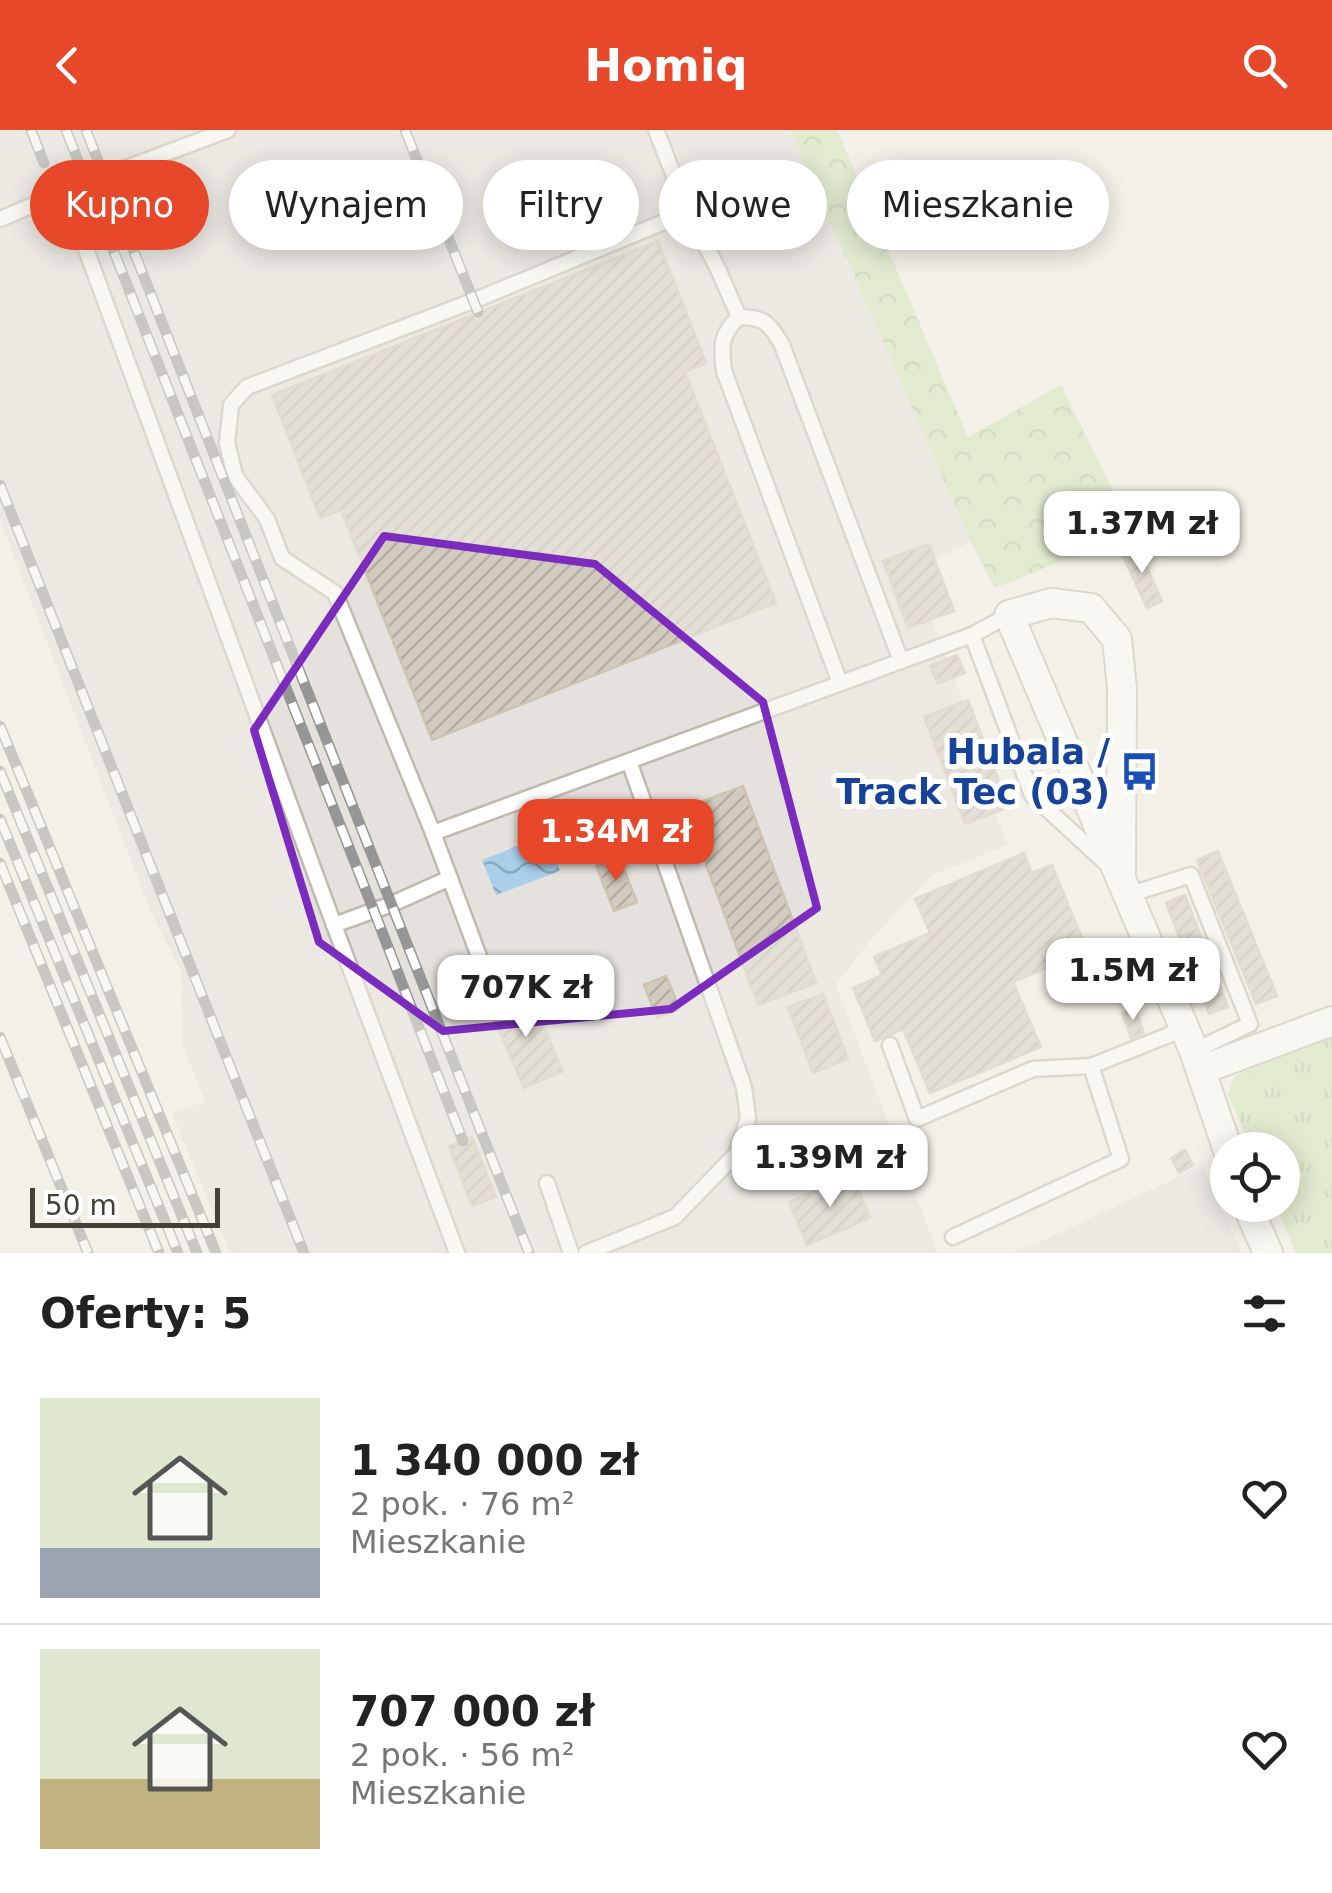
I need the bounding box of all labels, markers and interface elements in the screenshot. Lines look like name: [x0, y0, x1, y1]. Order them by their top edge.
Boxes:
icon: back: [40, 38, 95, 93]
icon: search: [1237, 38, 1292, 93]
text: Homiq: [584, 39, 748, 92]
chip: Kupno: [30, 160, 209, 250]
chip: Wynajem: [229, 160, 463, 250]
chip: Filtry: [483, 160, 639, 250]
chip: Nowe: [659, 160, 827, 250]
chip: Mieszkanie: [847, 160, 1109, 250]
pin: 1.37M zł: [1039, 491, 1245, 576]
text: 1.37M zł: [1066, 504, 1218, 542]
place label: Hubala / Track Tec (03): [836, 732, 1110, 812]
bus stop icon: Hubala / Track Tec (03): [1119, 751, 1161, 793]
pin: 1.34M zł: [513, 799, 719, 884]
text: 1.34M zł: [540, 812, 692, 850]
pin: 1.5M zł: [1041, 938, 1225, 1023]
text: 1.5M zł: [1068, 951, 1198, 989]
pin: 707K zł: [434, 955, 618, 1040]
text: 707K zł: [459, 968, 593, 1006]
pin: 1.39M zł: [727, 1125, 933, 1210]
map controls: [1210, 1132, 1300, 1222]
button: locate: [1210, 1132, 1300, 1222]
text: 1.39M zł: [754, 1138, 906, 1176]
scale bar: [30, 1183, 220, 1228]
text: 50 m: [45, 1189, 117, 1222]
icon: filters: [1237, 1286, 1292, 1341]
text: Oferty: 5: [40, 1289, 251, 1338]
text: 1 340 000 zł: [350, 1436, 638, 1485]
icon: home: [120, 1438, 240, 1558]
icon: heart: [1237, 1471, 1292, 1526]
text: 2 pok. · 76 m²: [350, 1485, 575, 1523]
text: Mieszkanie: [350, 1523, 526, 1561]
text: 707 000 zł: [350, 1687, 595, 1736]
icon: home: [120, 1689, 240, 1809]
icon: heart: [1237, 1722, 1292, 1777]
text: 2 pok. · 56 m²: [350, 1736, 575, 1774]
text: Mieszkanie: [350, 1774, 526, 1812]

